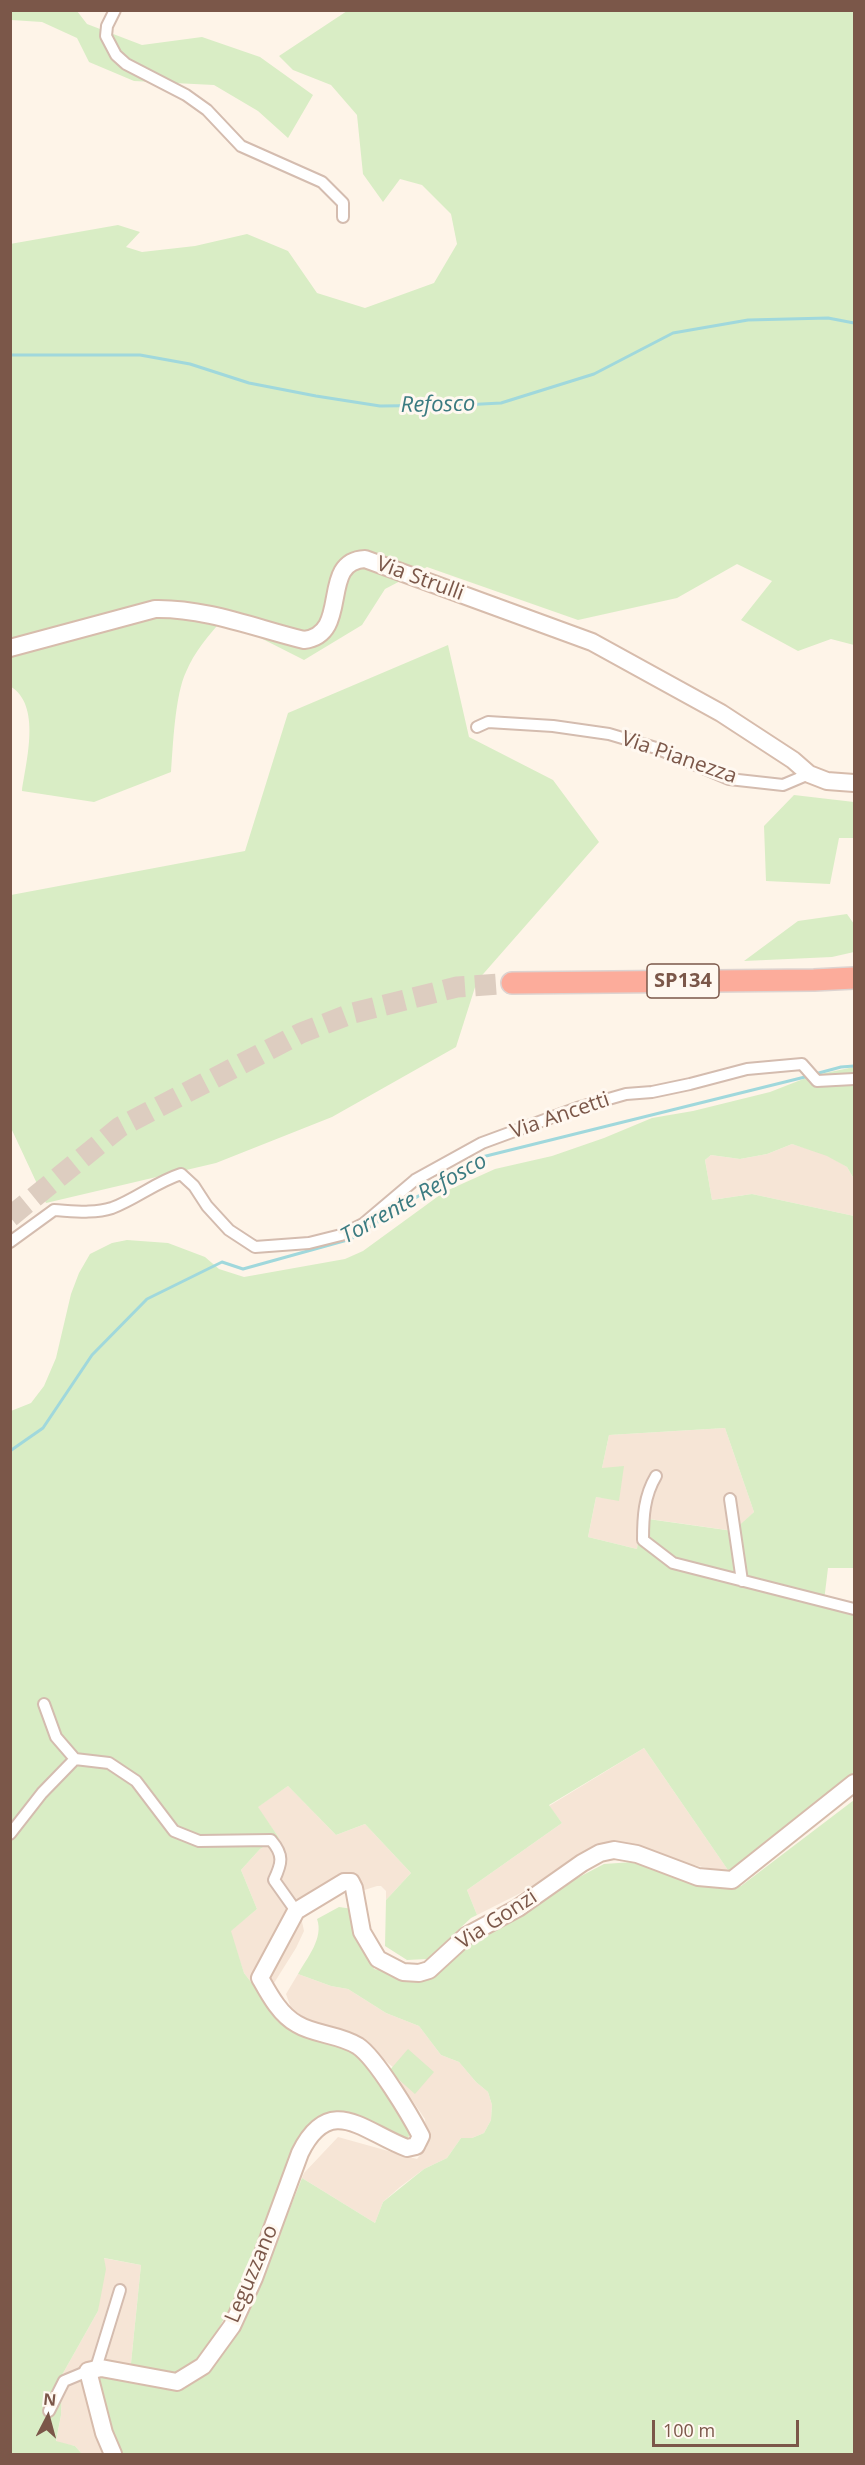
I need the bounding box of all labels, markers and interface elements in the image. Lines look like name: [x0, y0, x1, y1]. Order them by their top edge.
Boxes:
water label: Refosco: [400, 391, 476, 419]
street label: Via Strulli: [373, 552, 467, 606]
street label: Via Pianezza: [618, 726, 740, 790]
road number: SP134: [647, 964, 719, 998]
street label: Via Ancetti: [507, 1087, 613, 1145]
water label: Torrente Refosco: [336, 1148, 492, 1250]
street label: Via Gonzi: [452, 1885, 542, 1955]
street label: Leguzzano: [220, 2221, 284, 2327]
north arrow: [18, 2387, 78, 2447]
text: N: [42, 2387, 57, 2411]
scale bar: [655, 2408, 802, 2446]
text: 100 m: [663, 2418, 715, 2442]

